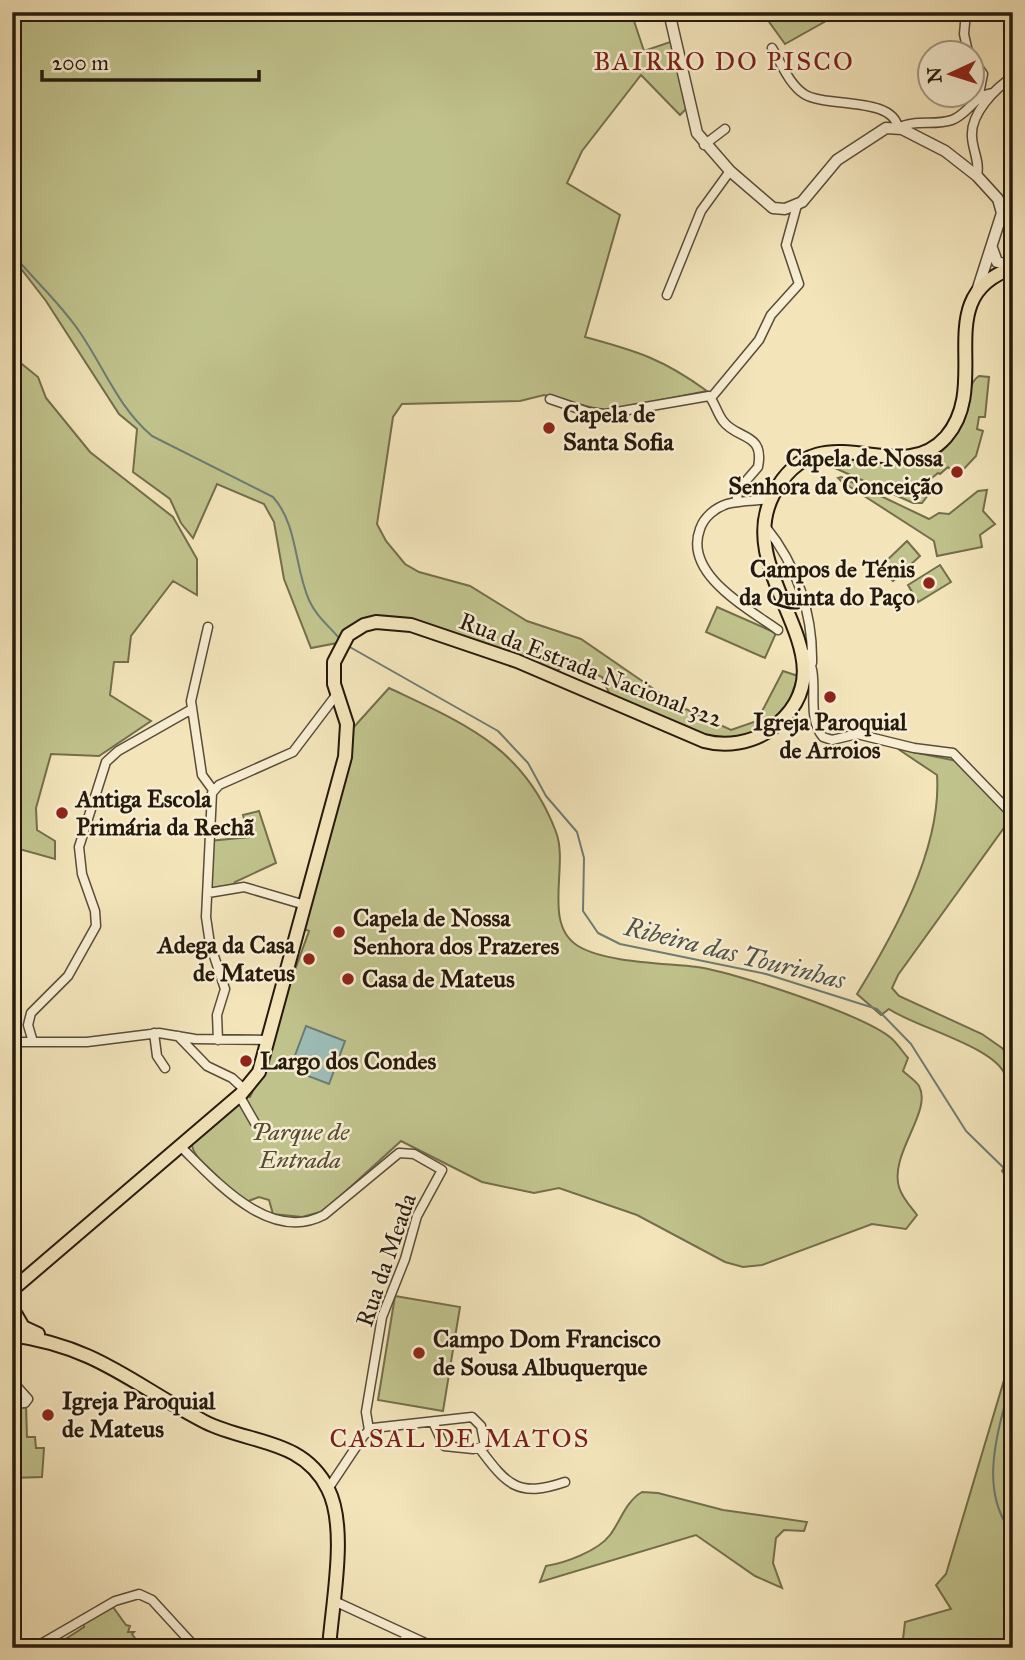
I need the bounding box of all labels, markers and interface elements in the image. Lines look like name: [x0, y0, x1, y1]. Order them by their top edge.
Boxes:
scale bar: [42, 38, 259, 82]
north arrow: [916, 38, 986, 108]
district label: BAIRRO DO PISCO: [593, 45, 855, 77]
text: 200 m: [52, 50, 109, 76]
text: N: [923, 66, 947, 84]
place label: Capela de Santa Sofia: [563, 399, 675, 457]
marker: Capela de Santa Sofia: [541, 420, 557, 436]
place label: Capela de Nossa Senhora da Conceição: [728, 443, 944, 501]
marker: Capela de Nossa Senhora da Conceição: [949, 464, 965, 480]
place label: Campos de Ténis da Quinta do Paço: [739, 554, 915, 612]
marker: Campos de Ténis da Quinta do Paço: [921, 575, 937, 591]
street label: Rua da Estrada Nacional 322: [455, 606, 727, 734]
marker: Igreja Paroquial de Arroios: [822, 689, 838, 705]
place label: Igreja Paroquial de Arroios: [753, 707, 907, 765]
place label: Antiga Escola Primária da Rechã: [74, 784, 255, 842]
marker: Antiga Escola Primária da Rechã: [54, 805, 70, 821]
place label: Capela de Nossa Senhora dos Prazeres: [353, 903, 559, 961]
water label: Ribeira das Tourinhas: [621, 910, 849, 996]
marker: Capela de Nossa Senhora dos Prazeres: [331, 924, 347, 940]
place label: Adega da Casa de Mateus: [156, 930, 296, 988]
marker: Adega da Casa de Mateus: [301, 951, 317, 967]
place label: Casa de Mateus: [362, 964, 515, 994]
marker: Casa de Mateus: [340, 971, 356, 987]
place label: Largo dos Condes: [260, 1046, 436, 1076]
marker: Largo dos Condes: [238, 1053, 254, 1069]
park label: Parque de Entrada: [251, 1117, 350, 1175]
street label: Rua da Meada: [349, 1189, 423, 1331]
place label: Campo Dom Francisco de Sousa Albuquerque: [433, 1324, 661, 1382]
marker: Campo Dom Francisco de Sousa Albuquerque: [411, 1345, 427, 1361]
place label: Igreja Paroquial de Mateus: [62, 1386, 216, 1444]
marker: Igreja Paroquial de Mateus: [40, 1407, 56, 1423]
district label: CASAL DE MATOS: [329, 1422, 591, 1454]

